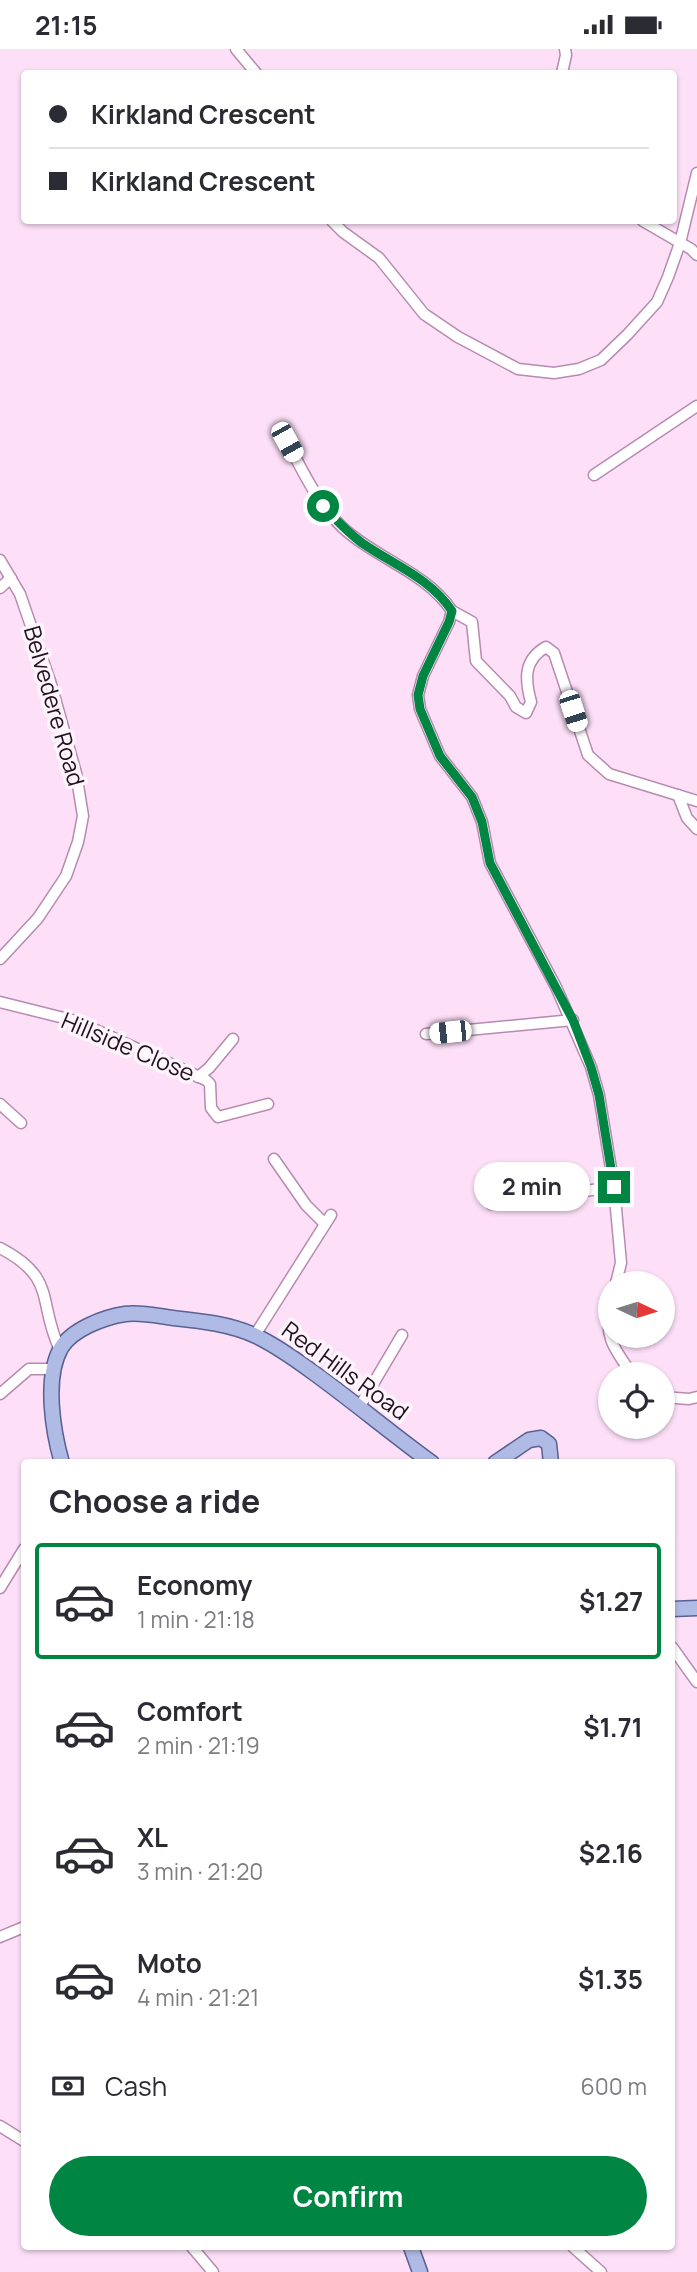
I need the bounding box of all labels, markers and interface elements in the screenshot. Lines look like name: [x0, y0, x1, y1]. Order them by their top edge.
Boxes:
text: 21:15: [35, 7, 97, 43]
text: Kirkland Crescent: [91, 96, 315, 132]
text: Kirkland Crescent: [91, 163, 315, 199]
car: [268, 419, 307, 465]
route start: [307, 490, 339, 522]
street label: Belvedere Road: [17, 622, 93, 790]
car: [557, 688, 590, 734]
street label: Hillside Close: [57, 1004, 200, 1089]
car: [429, 1019, 472, 1045]
callout: 2 min: [474, 1163, 590, 1211]
text: 2 min: [502, 1170, 562, 1202]
route end: [598, 1171, 630, 1203]
north arrow: [598, 1271, 676, 1347]
map controls: [598, 1271, 675, 1439]
street label: Red Hills Road: [276, 1313, 415, 1427]
button: locate: [598, 1362, 675, 1439]
text: Choose a ride: [49, 1479, 260, 1523]
text: Economy: [137, 1567, 252, 1603]
icon: car: [53, 1570, 116, 1633]
text: $1.27: [579, 1583, 643, 1619]
text: 1 min · 21:18: [137, 1603, 255, 1635]
text: Comfort: [137, 1693, 243, 1729]
icon: car: [53, 1696, 116, 1759]
text: $1.71: [583, 1709, 643, 1745]
text: 2 min · 21:19: [137, 1729, 260, 1761]
text: XL: [137, 1819, 168, 1855]
icon: car: [53, 1822, 116, 1885]
text: $2.16: [579, 1835, 643, 1871]
text: 3 min · 21:20: [137, 1855, 263, 1887]
text: Moto: [137, 1945, 202, 1981]
icon: car: [53, 1948, 116, 2011]
text: $1.35: [578, 1961, 643, 1997]
text: 4 min · 21:21: [137, 1981, 259, 2013]
icon: cash: [49, 2067, 87, 2105]
text: Cash: [105, 2068, 167, 2104]
text: 600 m: [581, 2070, 647, 2102]
button: Confirm: [49, 2156, 647, 2236]

